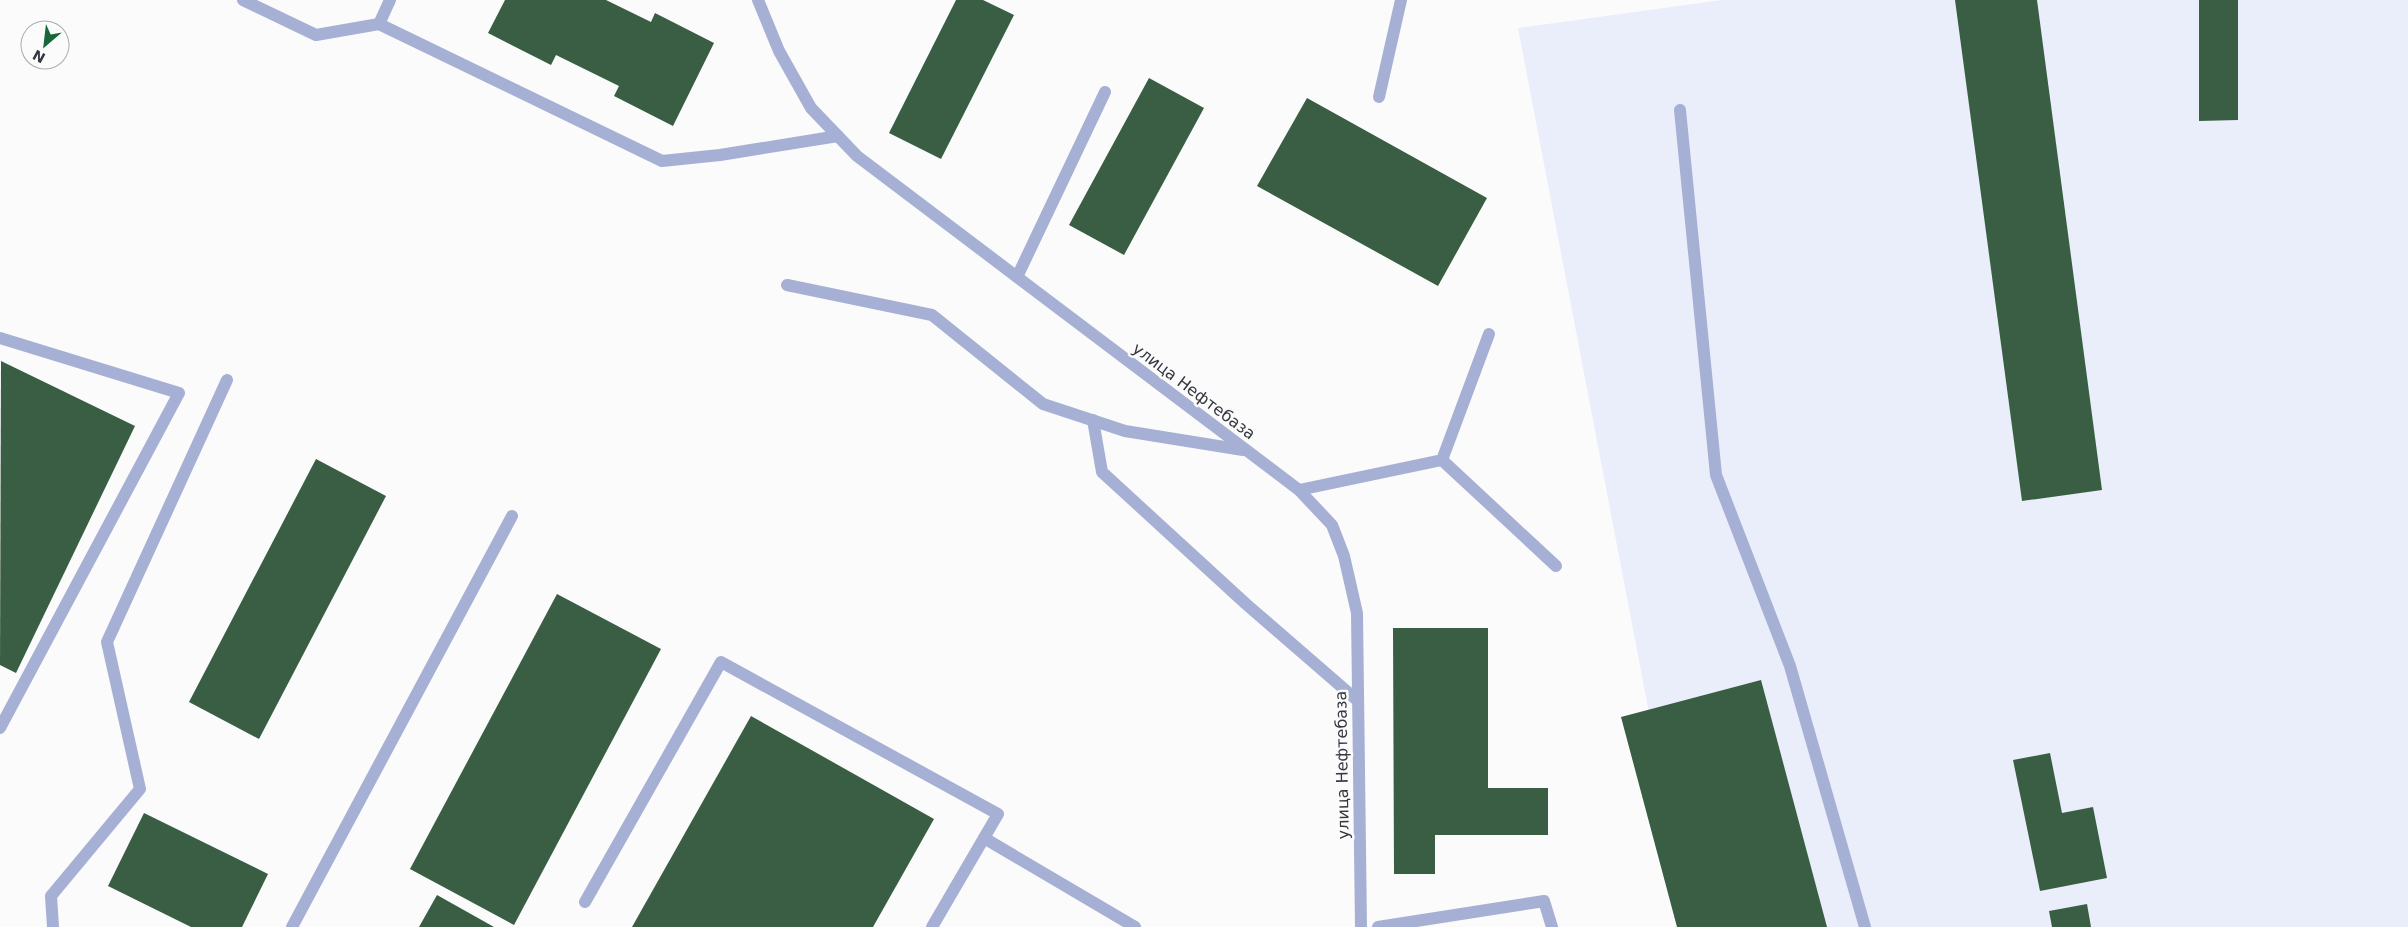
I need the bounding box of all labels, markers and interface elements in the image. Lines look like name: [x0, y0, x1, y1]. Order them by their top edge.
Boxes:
north arrow: [20, 20, 70, 70]
text: N: [30, 47, 48, 66]
street label: улица Нефтебаза: [1129, 339, 1259, 443]
street label: улица Нефтебаза: [1331, 691, 1353, 839]

